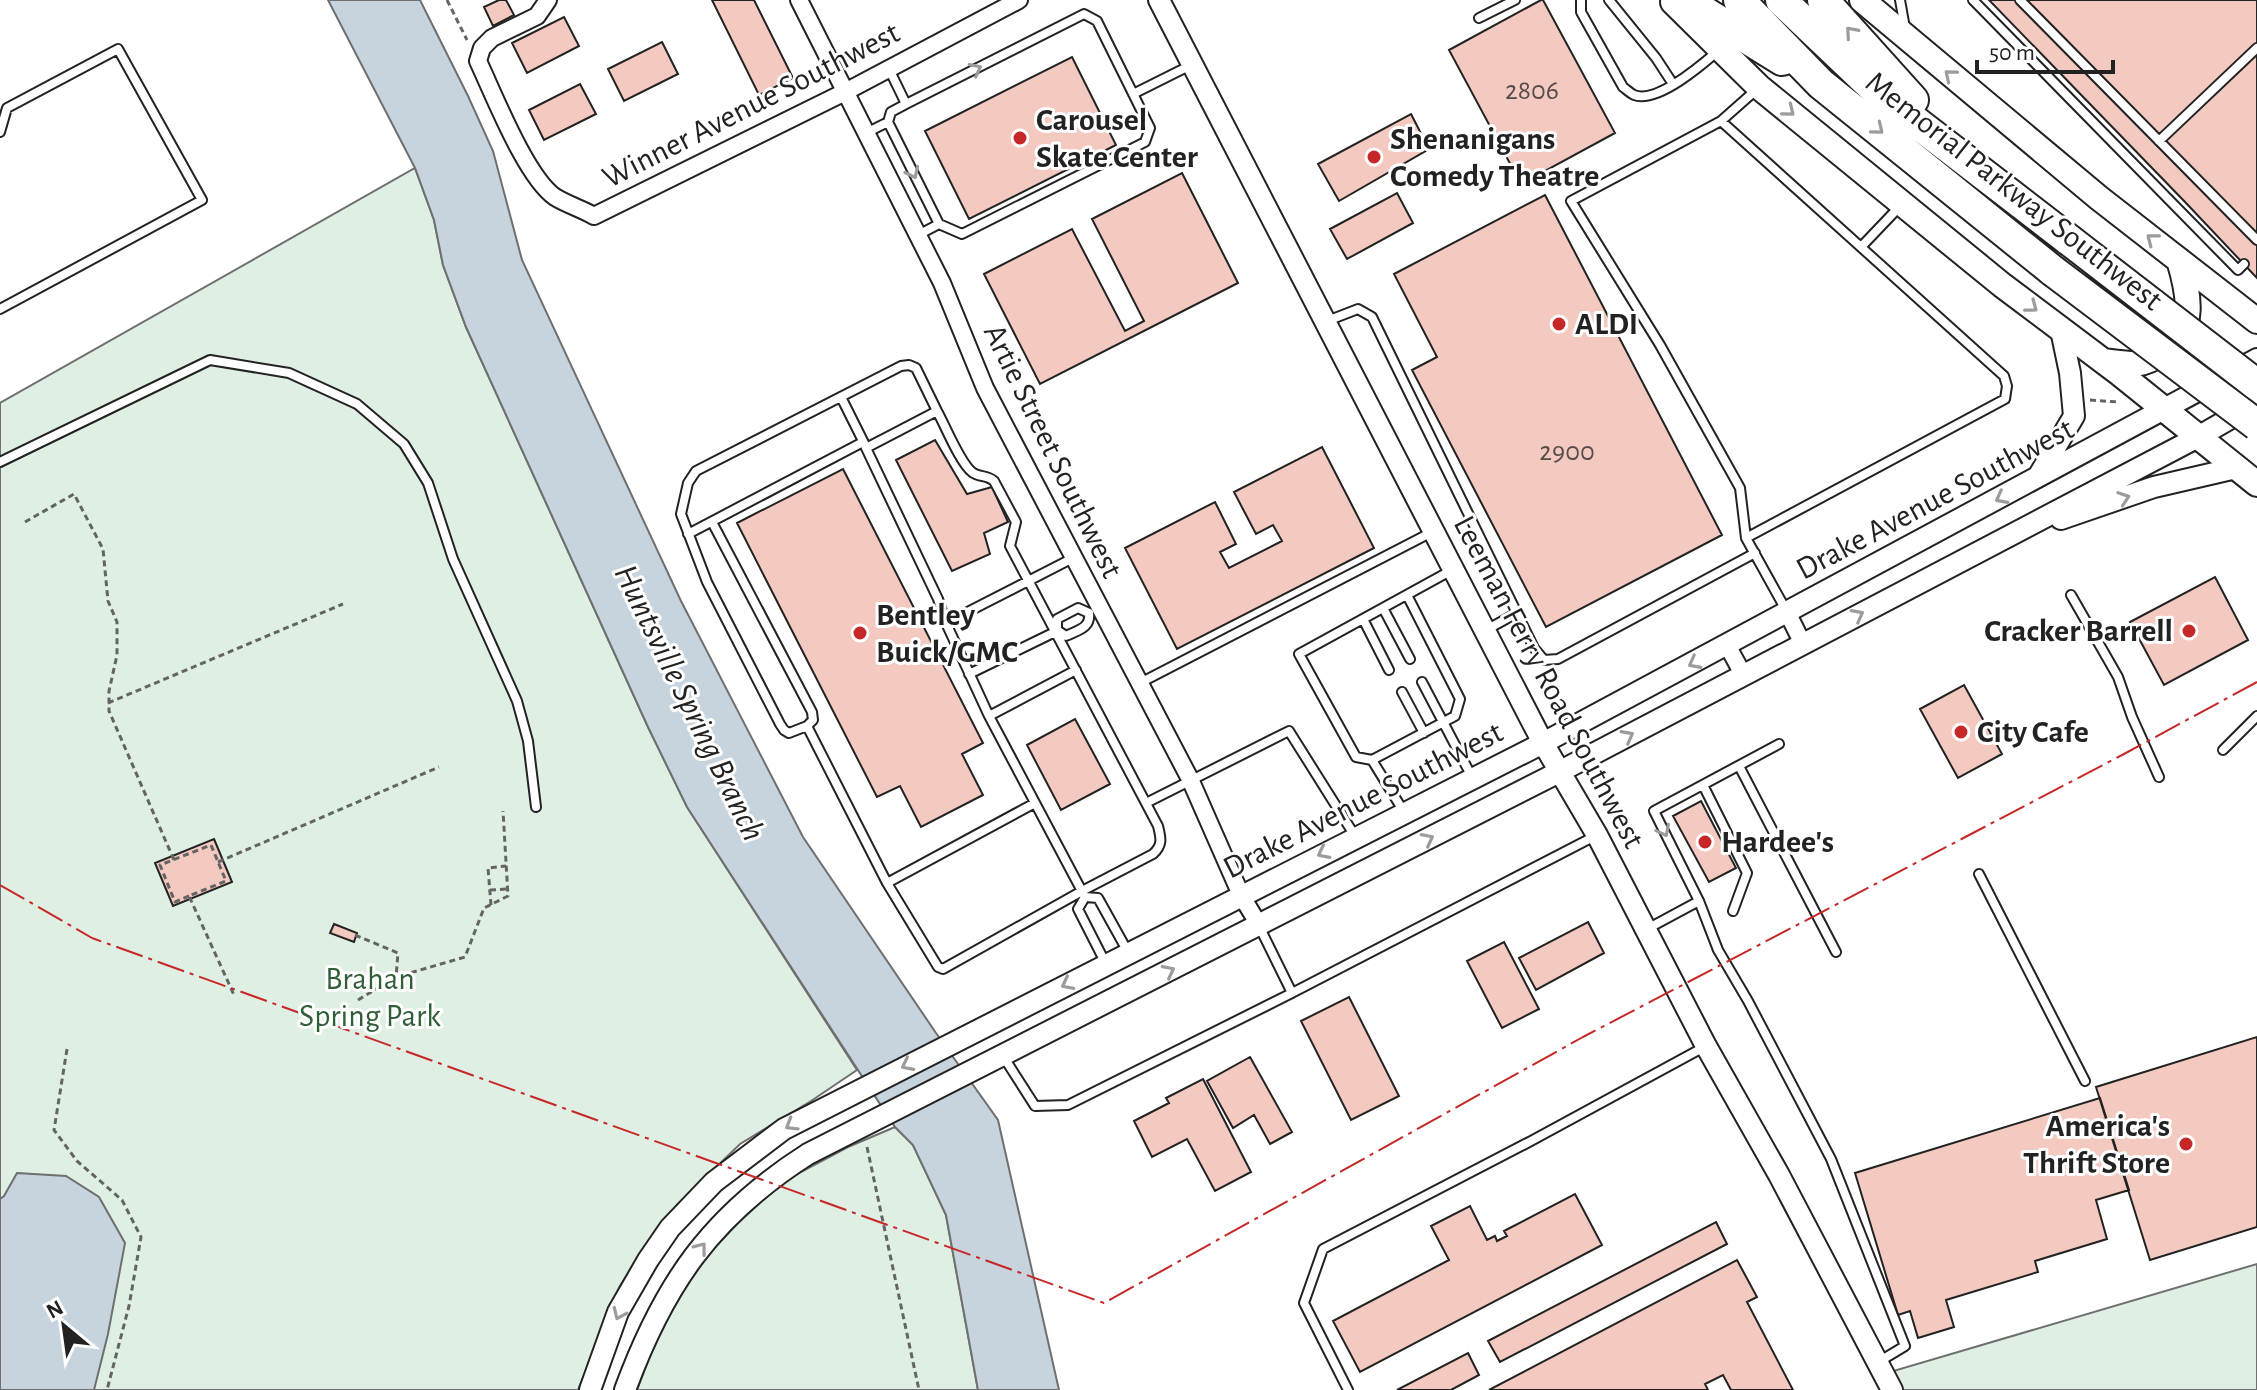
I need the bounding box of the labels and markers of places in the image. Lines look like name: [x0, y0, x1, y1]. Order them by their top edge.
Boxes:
place label: Carousel Skate Center: [1036, 104, 1198, 173]
place label: Shenanigans Comedy Theatre: [1390, 123, 1599, 192]
marker: Carousel Skate Center: [1011, 129, 1029, 147]
marker: Shenanigans Comedy Theatre: [1365, 148, 1383, 166]
place label: ALDI: [1575, 308, 1638, 340]
marker: ALDI: [1550, 315, 1568, 333]
place label: Bentley Buick/GMC: [876, 599, 1018, 668]
place label: Cracker Barrell: [1984, 615, 2173, 647]
marker: Cracker Barrell: [2180, 622, 2198, 640]
marker: Bentley Buick/GMC: [851, 624, 869, 642]
place label: City Cafe: [1977, 716, 2089, 748]
marker: City Cafe: [1952, 723, 1970, 741]
place label: Hardee's: [1721, 826, 1834, 858]
marker: Hardee's: [1696, 833, 1714, 851]
place label: America's Thrift Store: [2023, 1110, 2170, 1179]
marker: America's Thrift Store: [2177, 1135, 2195, 1153]

